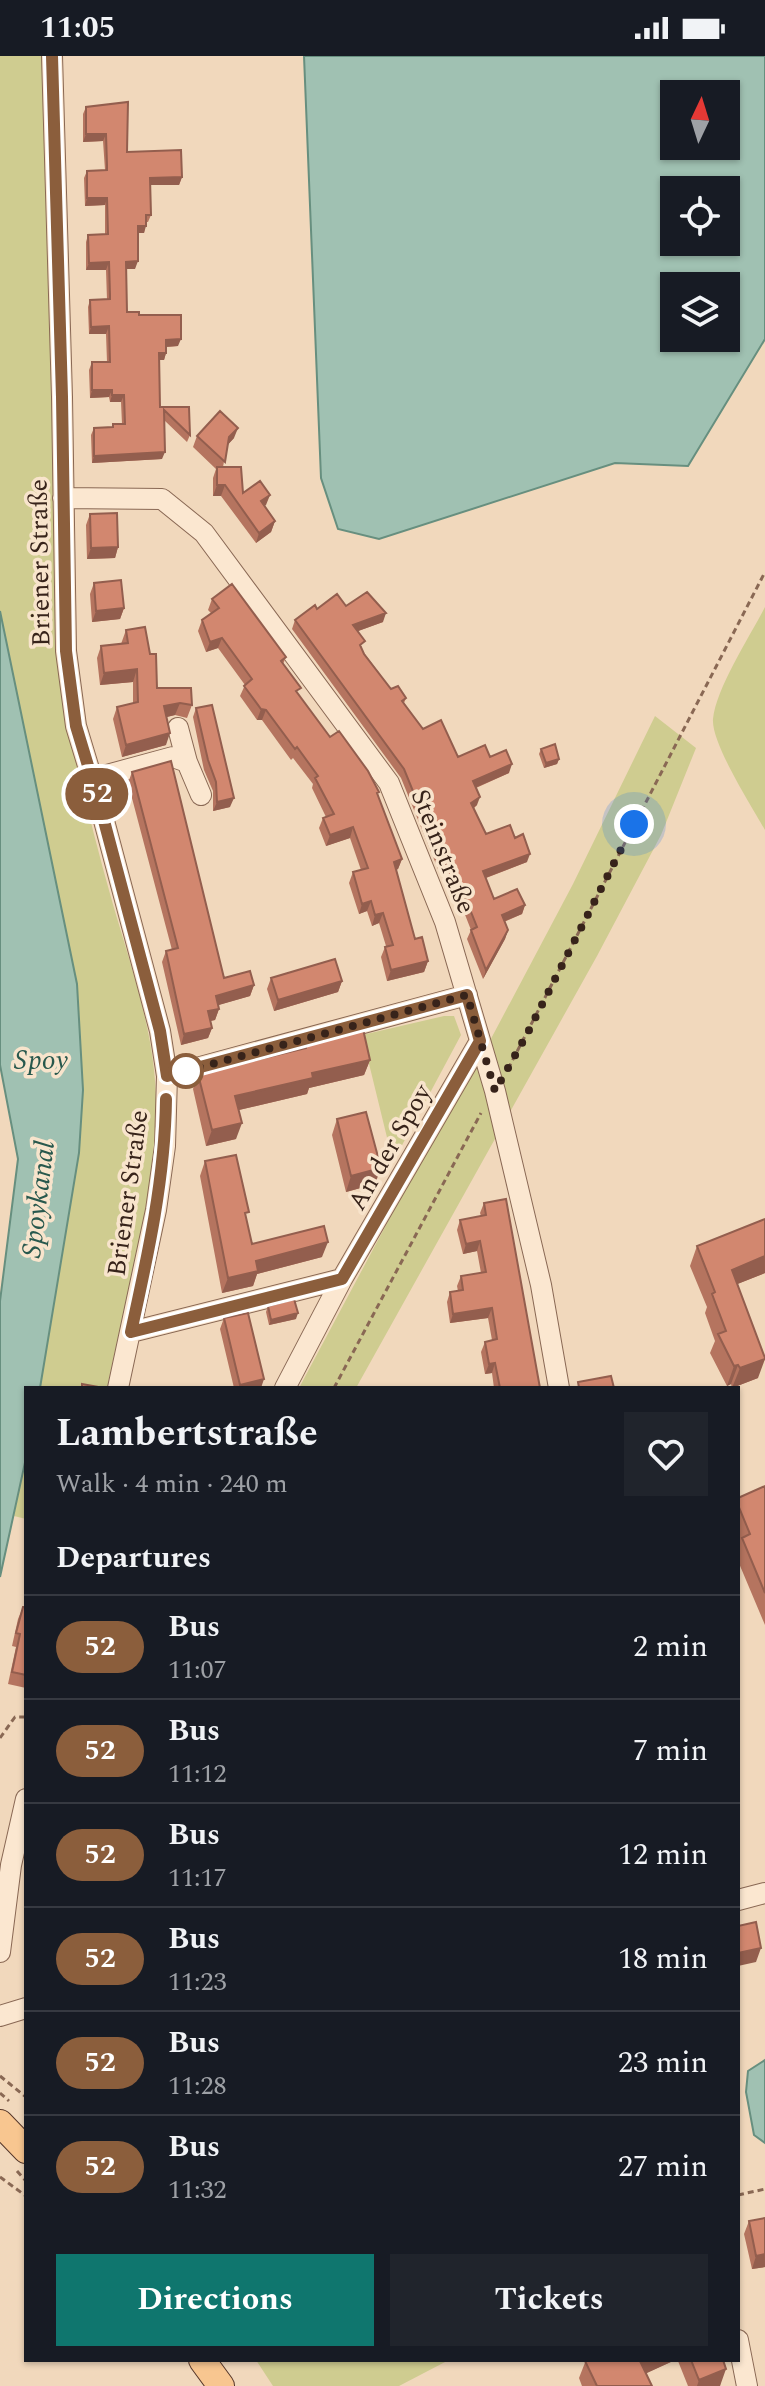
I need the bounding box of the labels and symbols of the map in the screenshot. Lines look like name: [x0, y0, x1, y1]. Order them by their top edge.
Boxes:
north arrow: [660, 80, 740, 160]
street label: Briener Straße: [19, 479, 61, 647]
line badge: 52: [61, 768, 133, 820]
street label: Steinstraße: [400, 783, 486, 920]
your location: [614, 804, 654, 844]
water label: Spoy: [14, 1039, 69, 1082]
unlabelled marker: [169, 1054, 203, 1088]
street label: An der Spoy: [337, 1075, 443, 1218]
street label: Briener Straße: [97, 1107, 159, 1279]
water label: Spoykanal: [10, 1138, 67, 1260]

